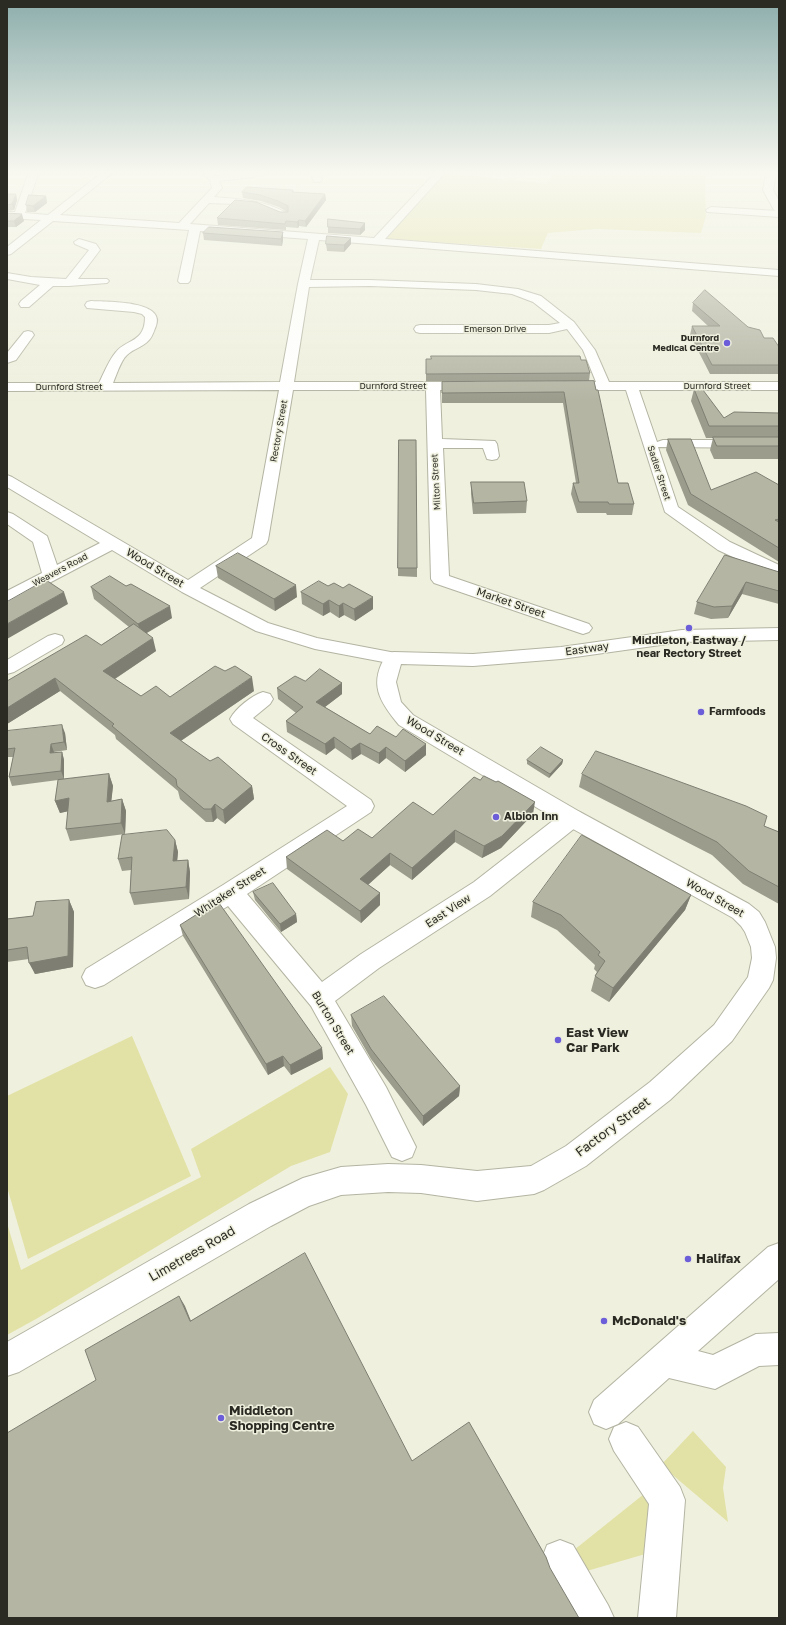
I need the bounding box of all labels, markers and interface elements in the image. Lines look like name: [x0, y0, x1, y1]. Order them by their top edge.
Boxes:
street label: Emerson Drive: [464, 324, 526, 334]
place label: Durnford Medical Centre: [653, 333, 719, 354]
marker: Durnford Medical Centre: [722, 338, 732, 348]
street label: Durnford Street: [359, 381, 427, 391]
street label: Durnford Street: [683, 381, 751, 391]
street label: Durnford Street: [35, 382, 103, 392]
street label: Rectory Street: [268, 399, 290, 463]
street label: Sadler Street: [645, 444, 673, 502]
street label: Milton Street: [429, 454, 443, 510]
street label: Wood Street: [124, 546, 186, 590]
street label: Weavers Road: [31, 551, 89, 589]
street label: Market Street: [475, 585, 547, 621]
marker: Middleton, Eastway / near Rectory Street: [684, 623, 694, 633]
place label: Middleton, Eastway / near Rectory Street: [632, 634, 746, 660]
street label: Eastway: [564, 639, 610, 659]
place label: Farmfoods: [709, 705, 766, 719]
marker: Farmfoods: [696, 707, 706, 717]
street label: Wood Street: [404, 714, 466, 758]
street label: Cross Street: [258, 730, 320, 778]
place label: Albion Inn: [504, 810, 558, 824]
marker: Albion Inn: [491, 812, 501, 822]
street label: Whitaker Street: [192, 864, 268, 920]
street label: Wood Street: [683, 876, 747, 920]
street label: East View: [423, 891, 473, 931]
street label: Burton Street: [309, 989, 357, 1057]
place label: East View Car Park: [566, 1025, 629, 1056]
marker: East View Car Park: [553, 1035, 563, 1045]
street label: Factory Street: [573, 1094, 653, 1160]
street label: Limetrees Road: [146, 1223, 238, 1285]
place label: Halifax: [696, 1251, 741, 1267]
marker: Halifax: [683, 1254, 693, 1264]
place label: McDonald's: [612, 1313, 686, 1329]
marker: McDonald's: [599, 1316, 609, 1326]
place label: Middleton Shopping Centre: [229, 1403, 335, 1434]
marker: Middleton Shopping Centre: [216, 1413, 226, 1423]

